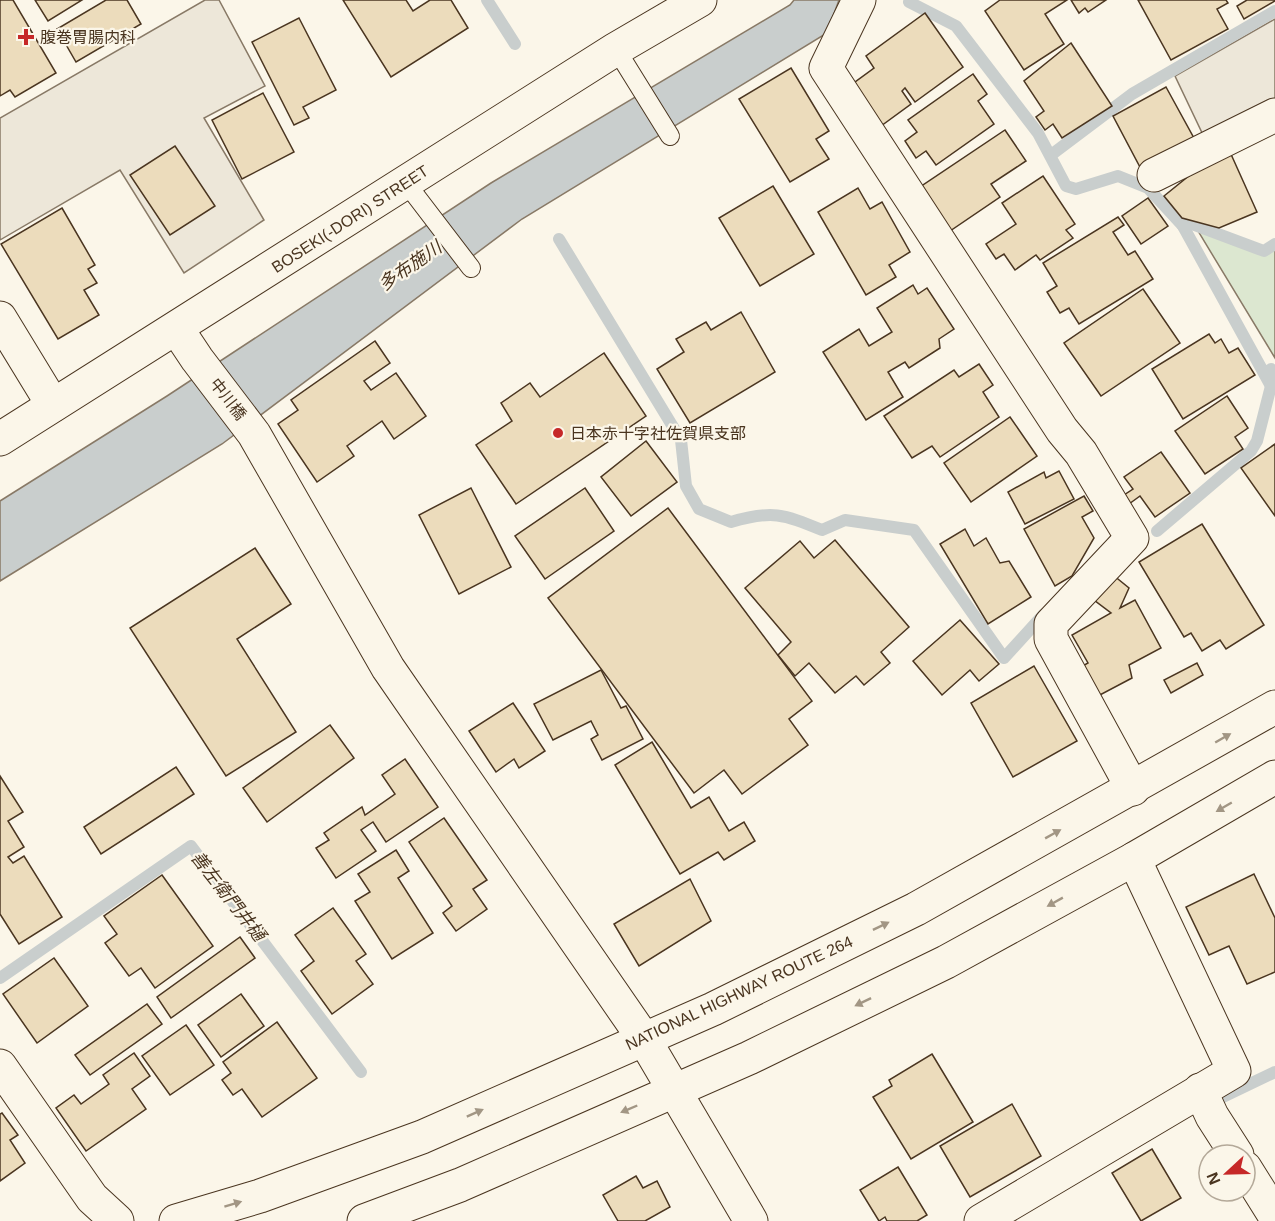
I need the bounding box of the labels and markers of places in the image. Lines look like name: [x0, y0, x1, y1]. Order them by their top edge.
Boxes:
marker: 腹巻胃腸内科: [17, 28, 35, 46]
place label: 腹巻胃腸内科: [40, 29, 136, 46]
place label: 日本赤十字社佐賀県支部: [570, 425, 746, 442]
marker: 日本赤十字社佐賀県支部: [551, 426, 565, 440]

